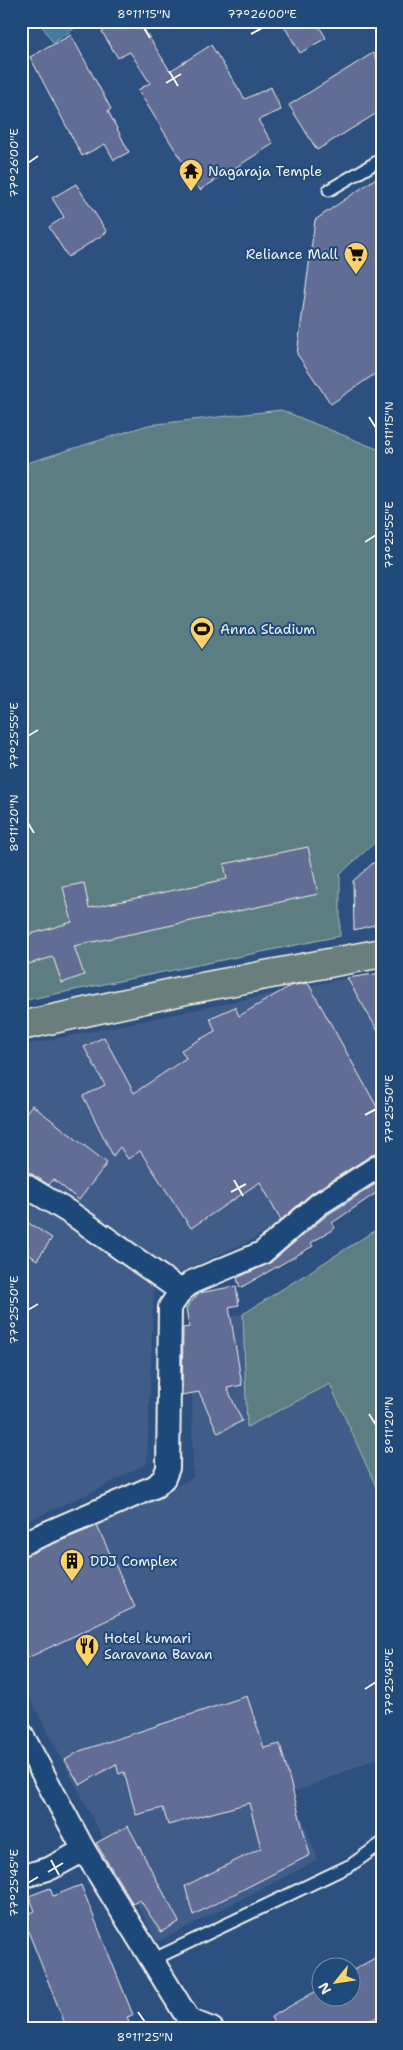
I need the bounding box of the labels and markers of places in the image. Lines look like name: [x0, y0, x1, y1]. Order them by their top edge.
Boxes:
temple icon: Nagaraja Temple: [178, 158, 204, 192]
place label: Nagaraja Temple: [208, 162, 322, 180]
supermarket icon: Reliance Mall: [343, 241, 369, 275]
place label: Reliance Mall: [246, 245, 339, 263]
sports icon: Anna Stadium: [189, 616, 215, 650]
place label: Anna Stadium: [220, 620, 315, 638]
building icon: DDJ Complex: [59, 1548, 85, 1582]
place label: DDJ Complex: [90, 1552, 177, 1570]
place label: Hotel kumari Saravana Bavan: [104, 1629, 213, 1663]
restaurant icon: Hotel kumari Saravana Bavan: [74, 1633, 100, 1667]

